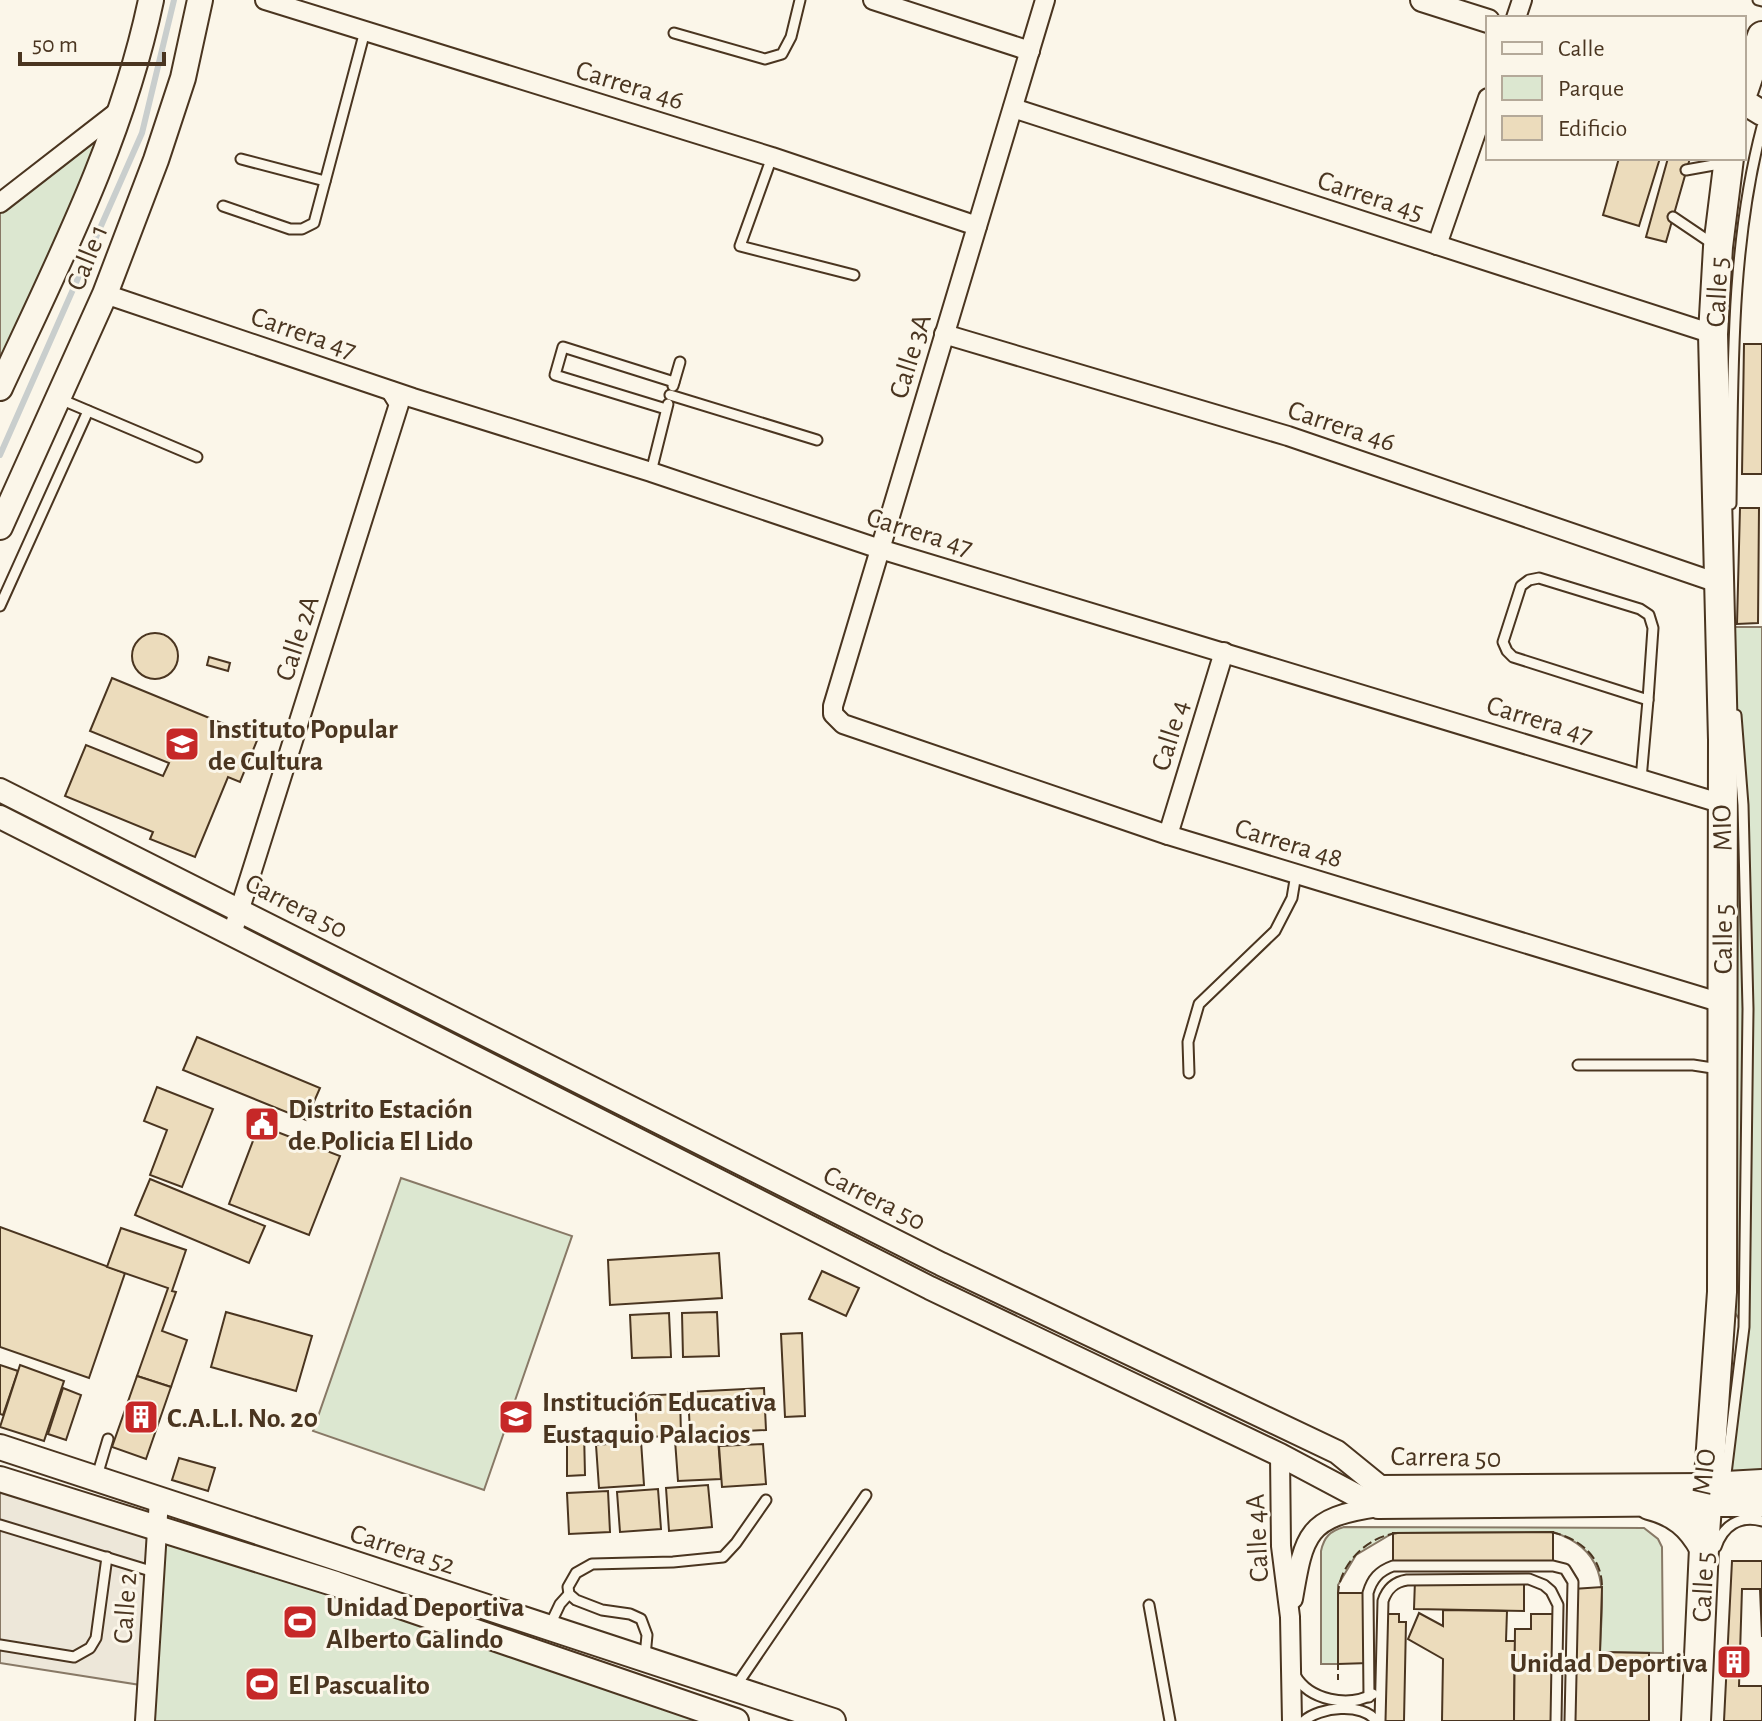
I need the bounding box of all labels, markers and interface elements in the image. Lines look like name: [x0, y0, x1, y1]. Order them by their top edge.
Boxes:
scale bar: [20, 16, 164, 66]
legend: [1486, 16, 1746, 160]
text: 50 m: [32, 33, 78, 57]
text: Calle: [1558, 37, 1605, 61]
street label: Carrera 46: [572, 56, 687, 116]
text: Parque: [1558, 77, 1624, 101]
text: Edificio: [1558, 117, 1627, 141]
street label: Carrera 45: [1314, 167, 1427, 227]
street label: Calle 1: [62, 221, 114, 295]
street label: Calle 5: [1702, 256, 1734, 328]
street label: Carrera 47: [247, 303, 360, 365]
street label: Calle 3A: [885, 311, 937, 402]
street label: Carrera 46: [1284, 396, 1399, 457]
street label: Carrera 47: [863, 503, 976, 562]
street label: Calle 2A: [271, 593, 325, 685]
street label: Carrera 47: [1483, 691, 1596, 750]
street label: Calle 4: [1147, 697, 1195, 774]
place label: Instituto Popular de Cultura: [208, 716, 398, 776]
school or university icon: Instituto Popular de Cultura: [163, 725, 201, 763]
street label: MIO: [1708, 804, 1738, 852]
street label: Carrera 48: [1231, 814, 1346, 874]
street label: Carrera 50: [240, 869, 352, 944]
street label: Calle 5: [1710, 904, 1738, 974]
place label: Distrito Estación de Policia El Lido: [288, 1096, 473, 1156]
public building icon: Distrito Estación de Policia El Lido: [243, 1105, 281, 1143]
street label: Carrera 50: [818, 1161, 930, 1236]
place label: Institución Educativa Eustaquio Palacios: [542, 1389, 777, 1449]
building icon: C.A.L.I. No. 20: [122, 1398, 160, 1436]
school or university icon: Institución Educativa Eustaquio Palacios: [497, 1398, 535, 1436]
place label: C.A.L.I. No. 20: [167, 1405, 318, 1433]
street label: Carrera 50: [1390, 1443, 1502, 1473]
street label: MIO: [1688, 1447, 1722, 1497]
street label: Calle 4A: [1242, 1493, 1274, 1583]
street label: Carrera 52: [346, 1520, 459, 1580]
street label: Calle 5: [1688, 1551, 1720, 1623]
street label: Calle 2: [110, 1571, 142, 1645]
place label: Unidad Deportiva Alberto Galindo: [326, 1594, 525, 1654]
sports icon: Unidad Deportiva Alberto Galindo: [281, 1603, 319, 1641]
building icon: Unidad Deportiva: [1715, 1643, 1753, 1681]
place label: Unidad Deportiva: [1510, 1650, 1708, 1678]
sports icon: El Pascualito: [243, 1665, 281, 1703]
place label: El Pascualito: [288, 1672, 430, 1700]

